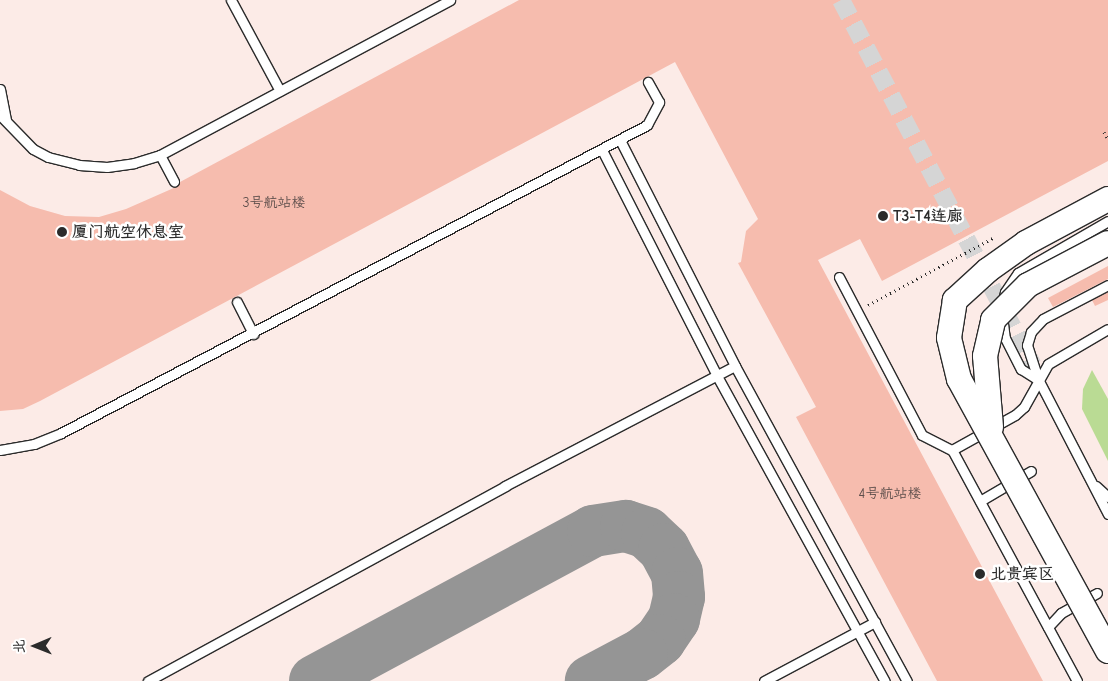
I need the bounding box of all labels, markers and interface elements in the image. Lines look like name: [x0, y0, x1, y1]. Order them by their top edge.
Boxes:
house number: 3号航站楼: [242, 195, 306, 211]
place label: T3-T4连廊: [893, 206, 963, 226]
marker: T3-T4连廊: [877, 210, 889, 222]
place label: 厦门航空休息室: [72, 222, 184, 242]
marker: 厦门航空休息室: [56, 226, 68, 238]
house number: 4号航站楼: [859, 486, 921, 502]
place label: 北贵宾区: [990, 564, 1054, 584]
marker: 北贵宾区: [974, 568, 986, 580]
north arrow: [10, 621, 60, 671]
text: 北: [11, 639, 28, 653]

